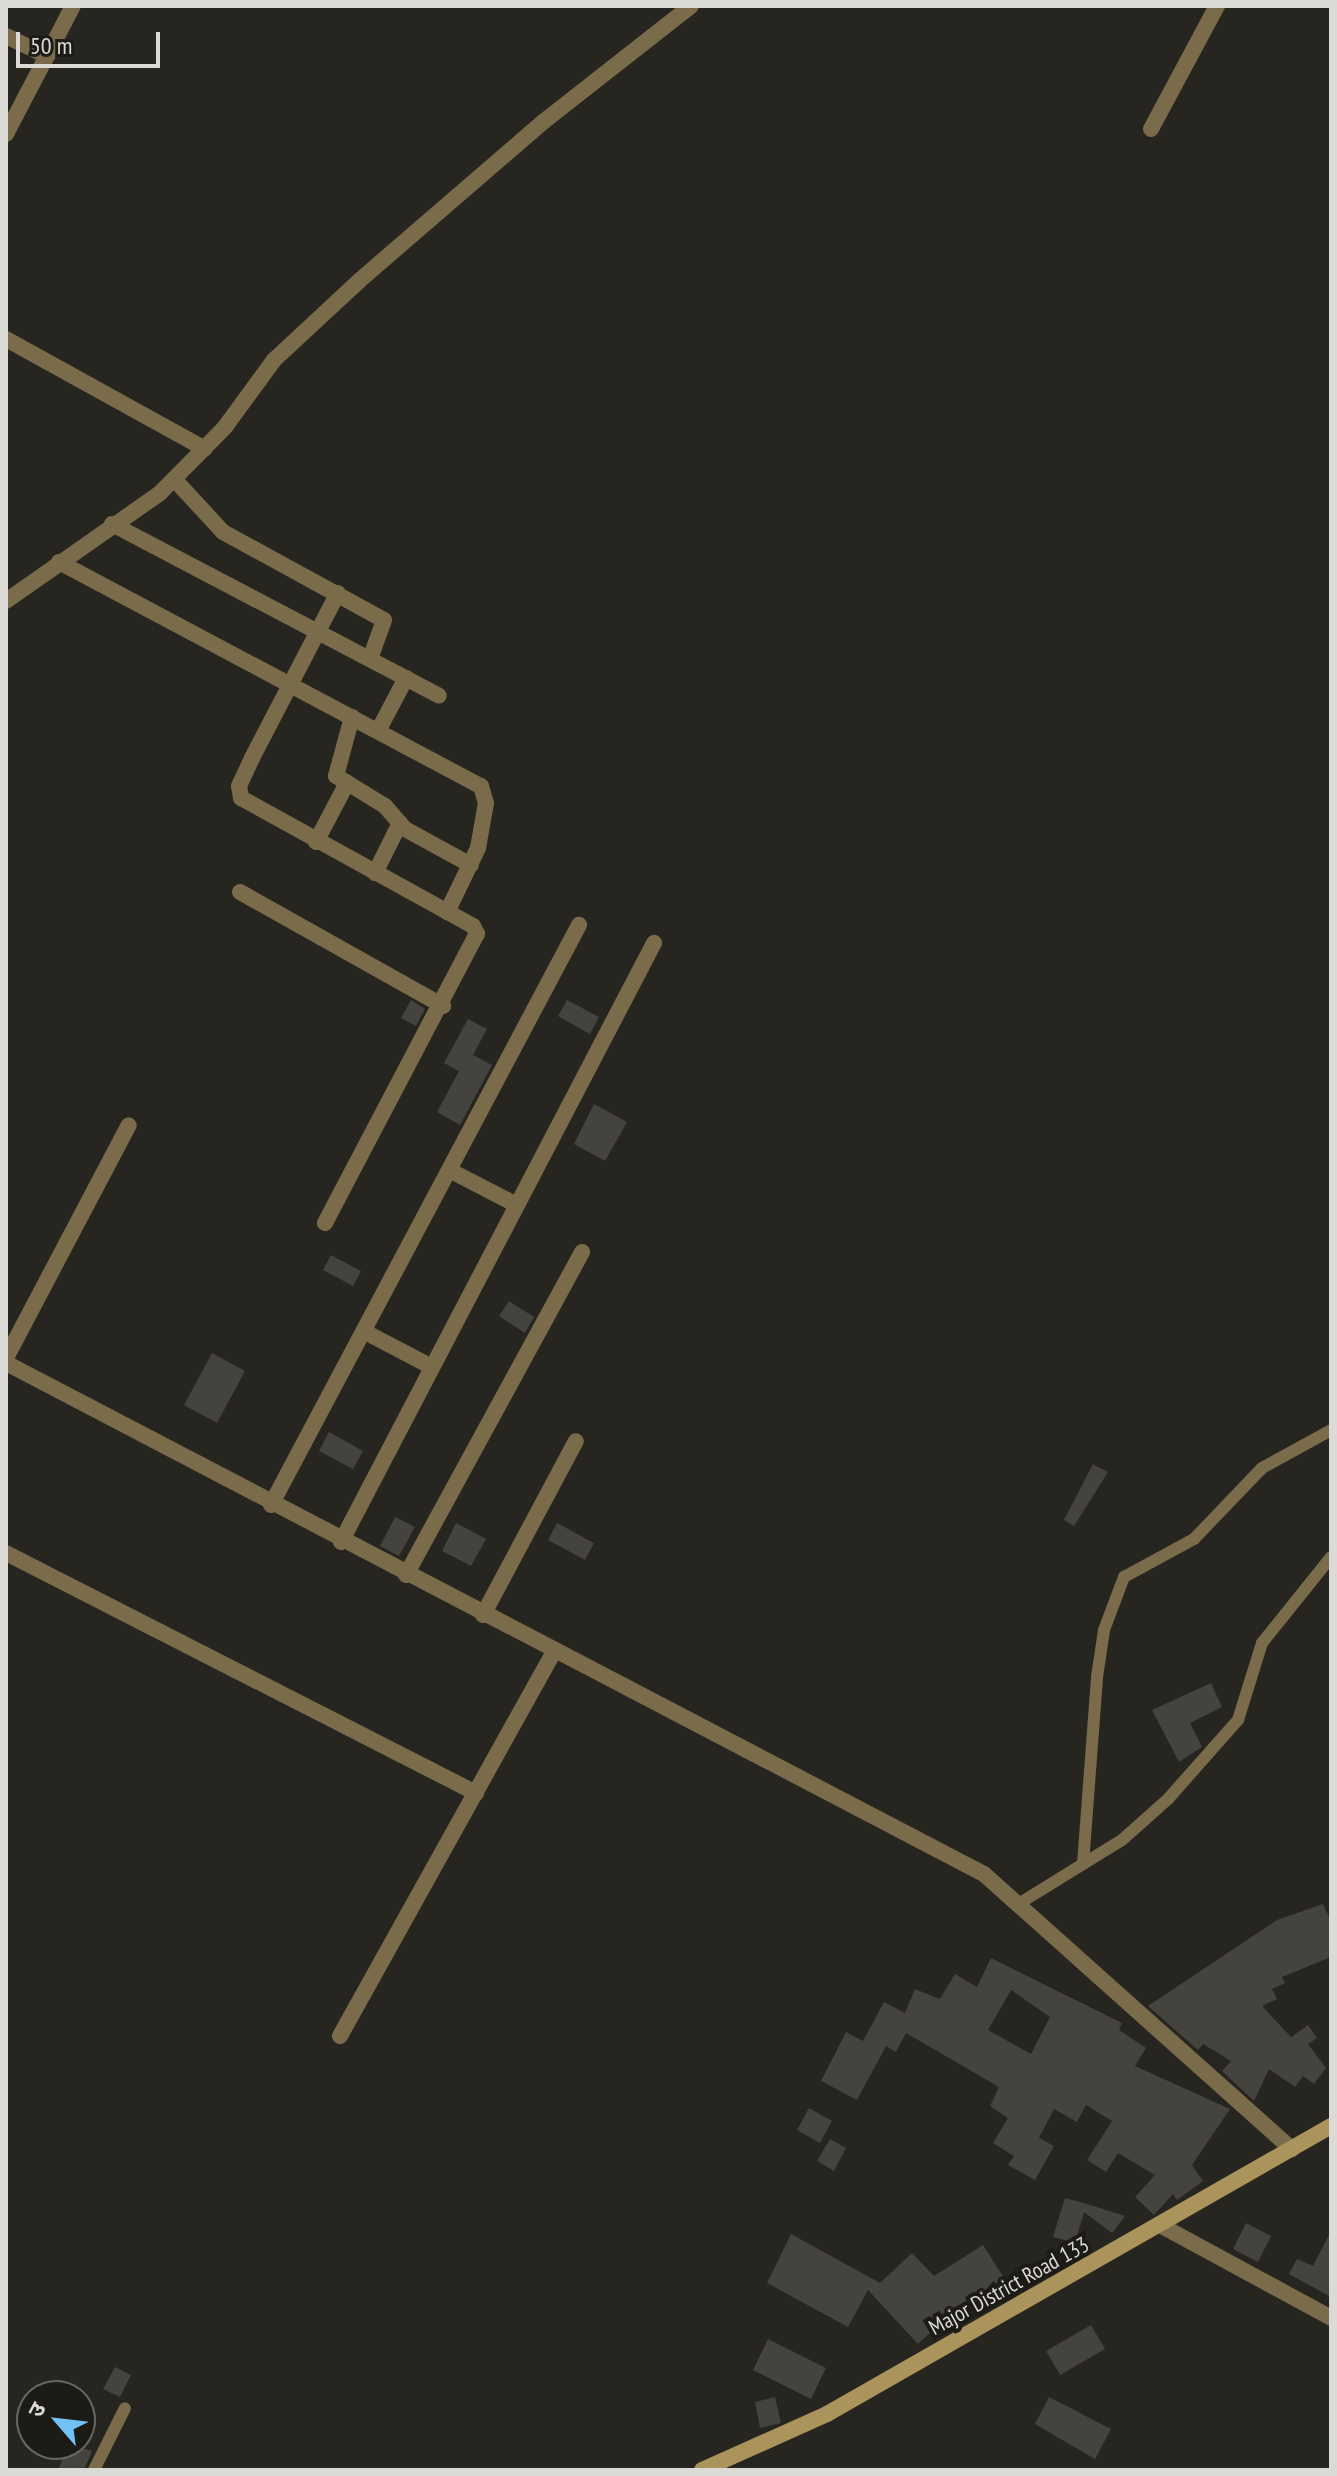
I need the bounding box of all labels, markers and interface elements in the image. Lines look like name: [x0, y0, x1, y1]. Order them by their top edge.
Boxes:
scale bar: [20, 16, 164, 66]
text: 50 m: [30, 30, 72, 61]
street label: Major District Road 133: [924, 2231, 1094, 2341]
north arrow: [16, 2380, 96, 2460]
text: उ: [21, 2397, 52, 2422]

